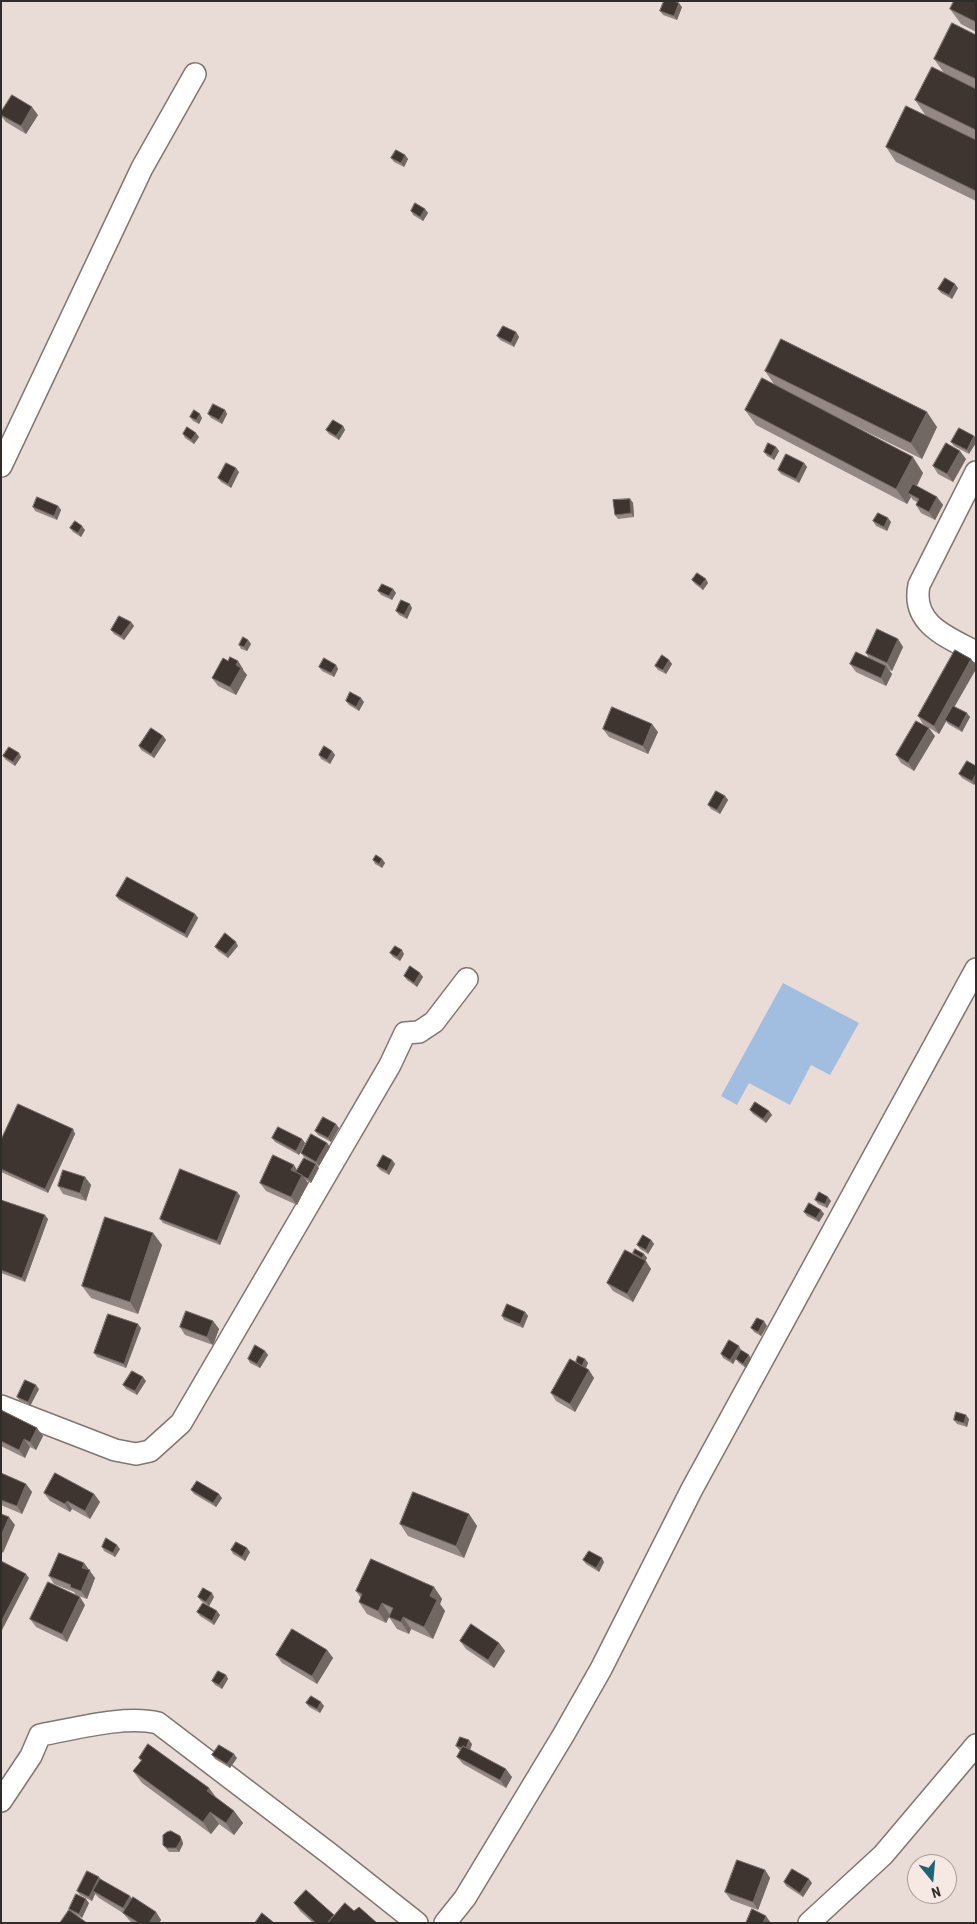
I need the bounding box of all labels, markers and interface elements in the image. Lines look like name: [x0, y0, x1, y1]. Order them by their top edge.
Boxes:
north arrow: [907, 1854, 957, 1904]
text: N: [930, 1883, 943, 1901]

